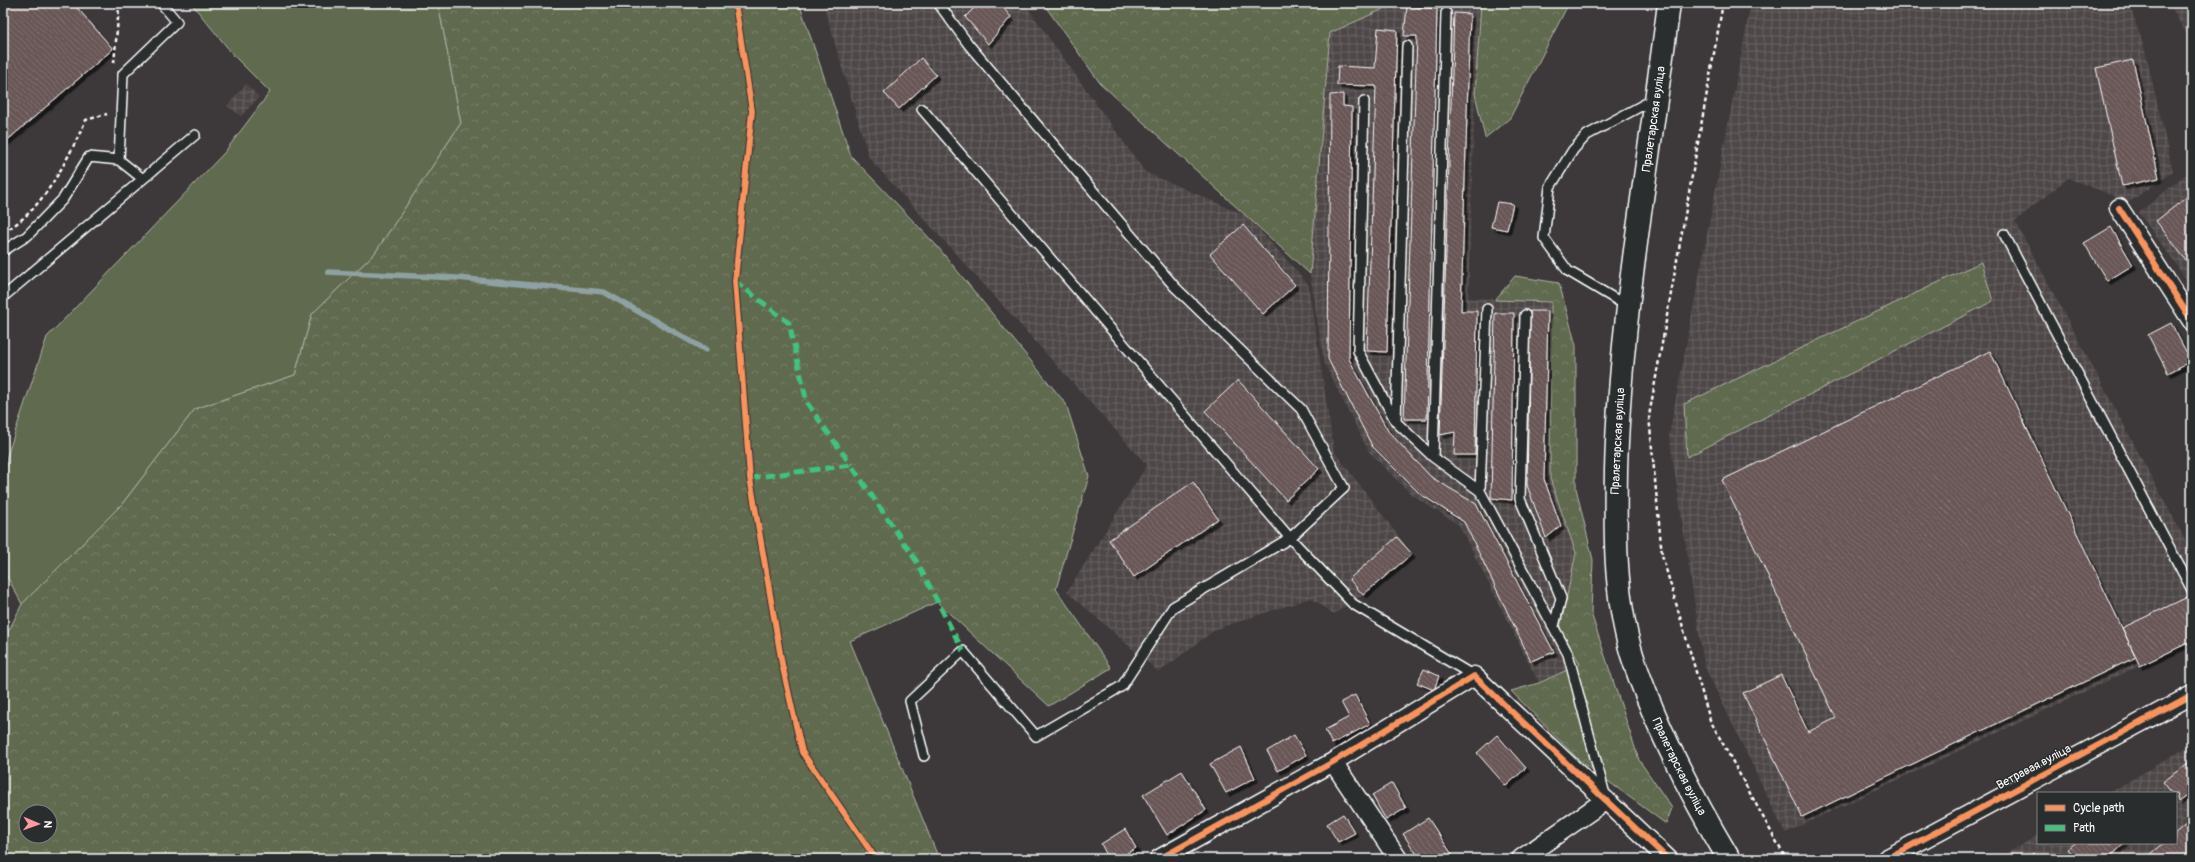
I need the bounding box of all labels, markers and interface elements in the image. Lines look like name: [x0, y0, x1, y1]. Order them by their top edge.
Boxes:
street label: Пралетарская вуліца: [1639, 65, 1669, 173]
street label: Пралетарская вуліца: [1608, 387, 1628, 495]
street label: Пралетарская вуліца: [1649, 716, 1710, 818]
street label: Ветравая вуліца: [1994, 741, 2074, 793]
legend: [2037, 792, 2177, 844]
text: Cycle path: [2073, 801, 2125, 816]
north arrow: [18, 804, 58, 844]
text: N: [41, 820, 54, 829]
text: Path: [2073, 821, 2095, 836]

